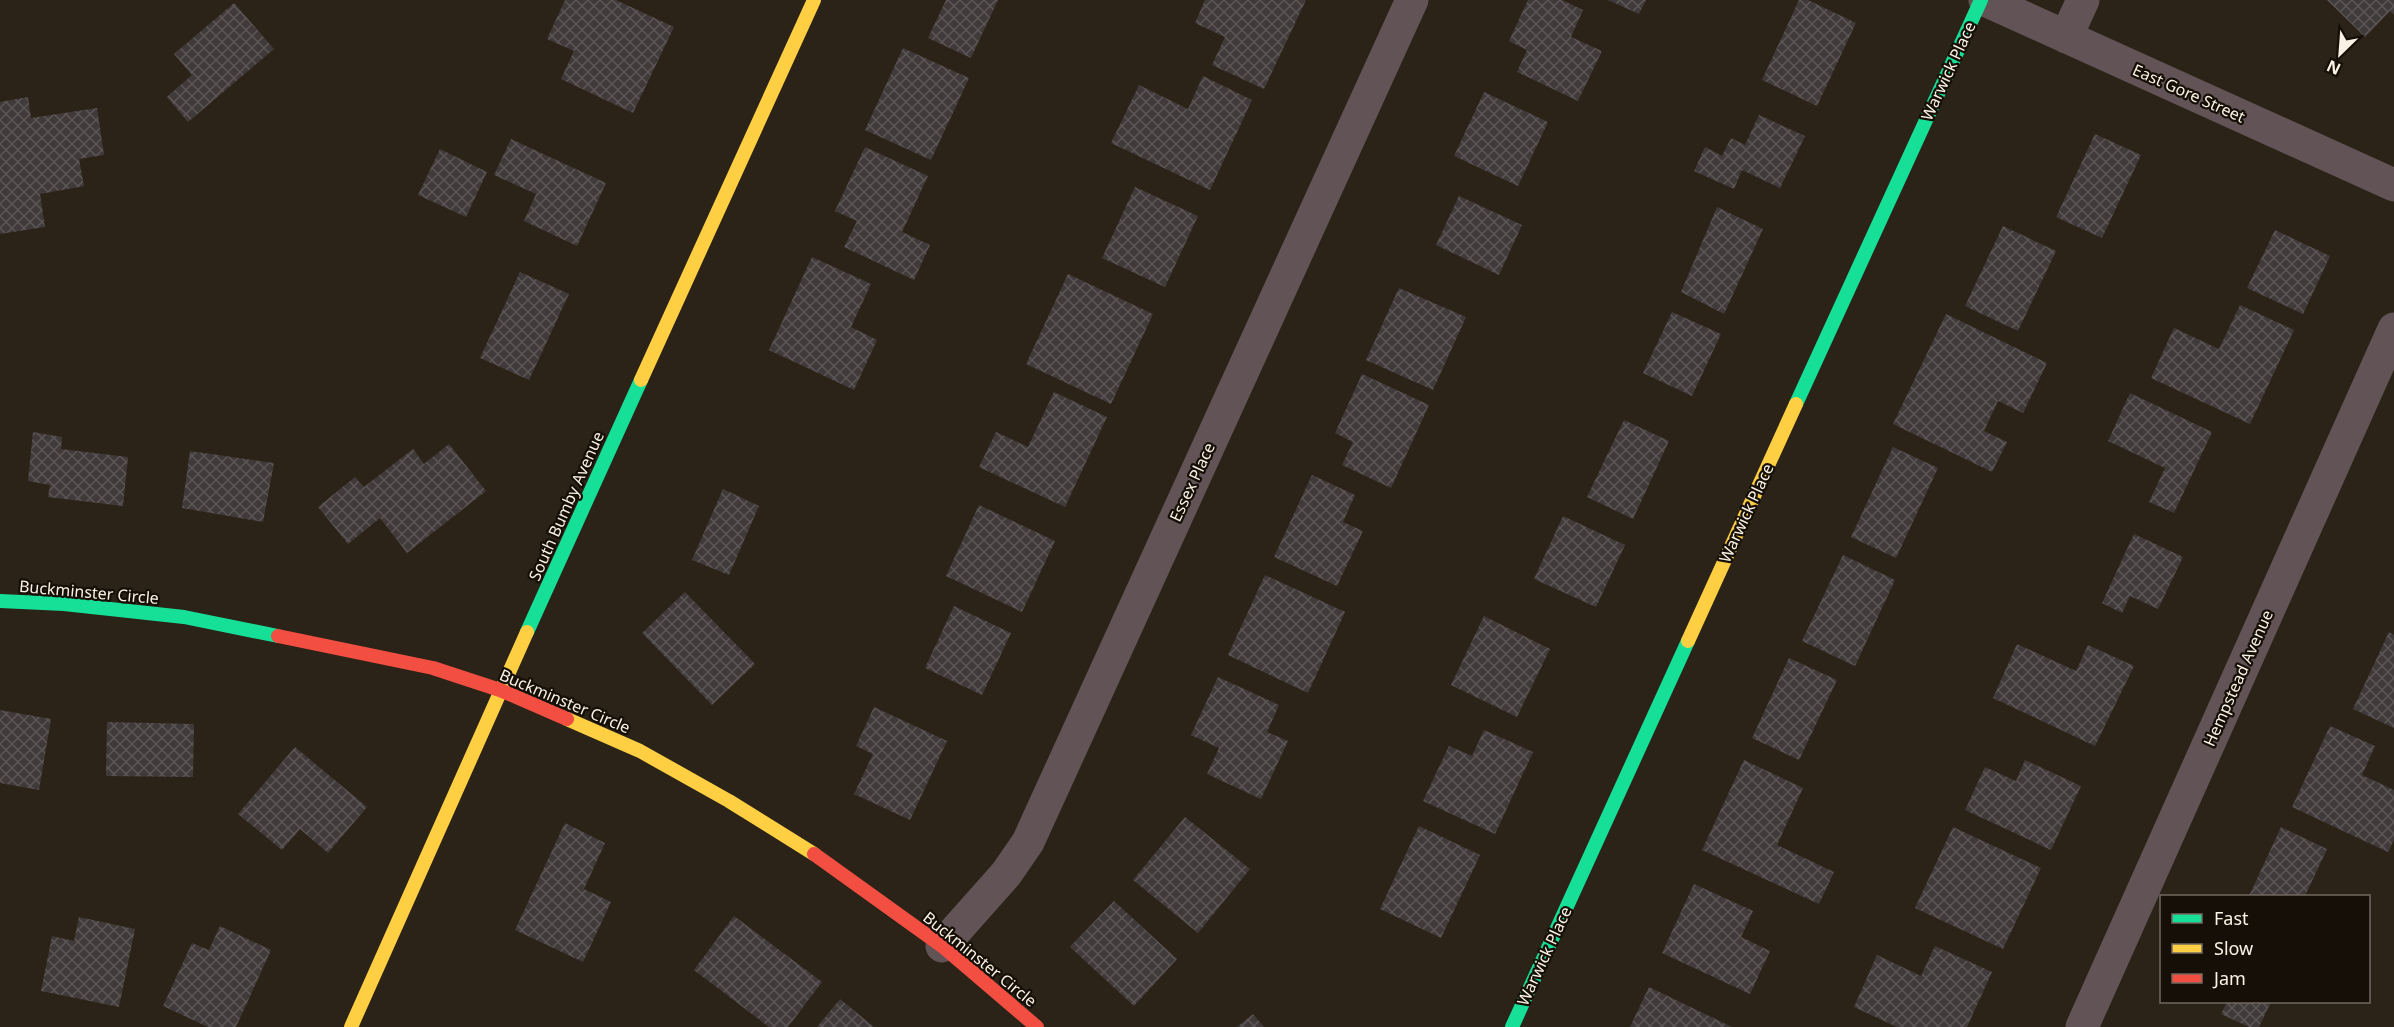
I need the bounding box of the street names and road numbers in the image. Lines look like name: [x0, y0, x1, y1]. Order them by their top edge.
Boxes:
street label: Warwick Place: [1915, 18, 1981, 124]
street label: East Gore Street: [2129, 58, 2249, 128]
street label: South Bumby Avenue: [523, 428, 609, 584]
street label: Essex Place: [1164, 439, 1220, 525]
street label: Warwick Place: [1713, 460, 1779, 566]
street label: Buckminster Circle: [18, 575, 160, 609]
street label: Hempstead Avenue: [2198, 606, 2278, 750]
street label: Buckminster Circle: [496, 664, 634, 738]
street label: Warwick Place: [1511, 903, 1577, 1009]
street label: Buckminster Circle: [919, 906, 1041, 1012]

